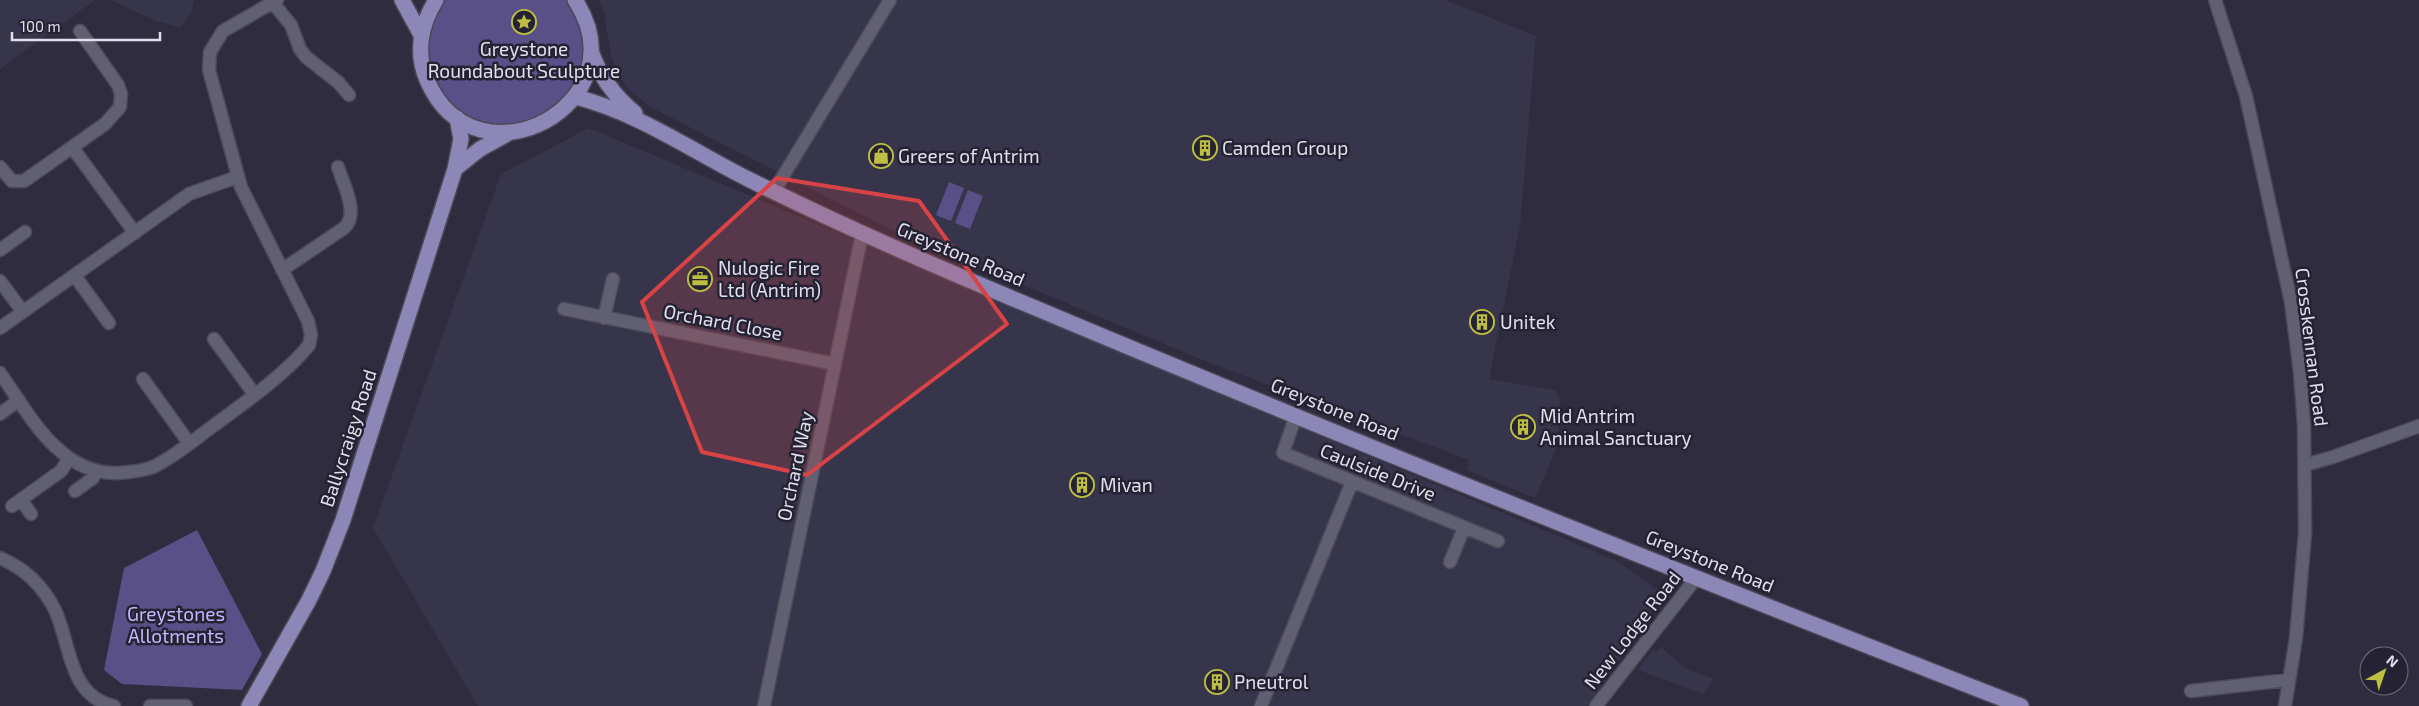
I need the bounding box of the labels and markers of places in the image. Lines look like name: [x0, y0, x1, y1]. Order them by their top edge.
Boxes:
place icon: Greystone Roundabout Sculpture: [511, 9, 537, 35]
place label: Greystone Roundabout Sculpture: [428, 37, 620, 82]
building icon: Camden Group: [1192, 135, 1218, 161]
place label: Camden Group: [1222, 136, 1348, 159]
shop icon: Greers of Antrim: [868, 143, 894, 169]
place label: Greers of Antrim: [898, 144, 1040, 167]
place label: Nulogic Fire Ltd (Antrim): [718, 256, 821, 301]
office icon: Nulogic Fire Ltd (Antrim): [687, 266, 713, 292]
building icon: Unitek: [1469, 309, 1495, 335]
place label: Unitek: [1500, 310, 1556, 333]
place label: Mid Antrim Animal Sanctuary: [1540, 404, 1692, 449]
building icon: Mid Antrim Animal Sanctuary: [1510, 414, 1536, 440]
building icon: Mivan: [1069, 472, 1095, 498]
place label: Mivan: [1100, 473, 1153, 496]
building icon: Pneutrol: [1204, 669, 1230, 695]
place label: Pneutrol: [1234, 670, 1309, 693]

